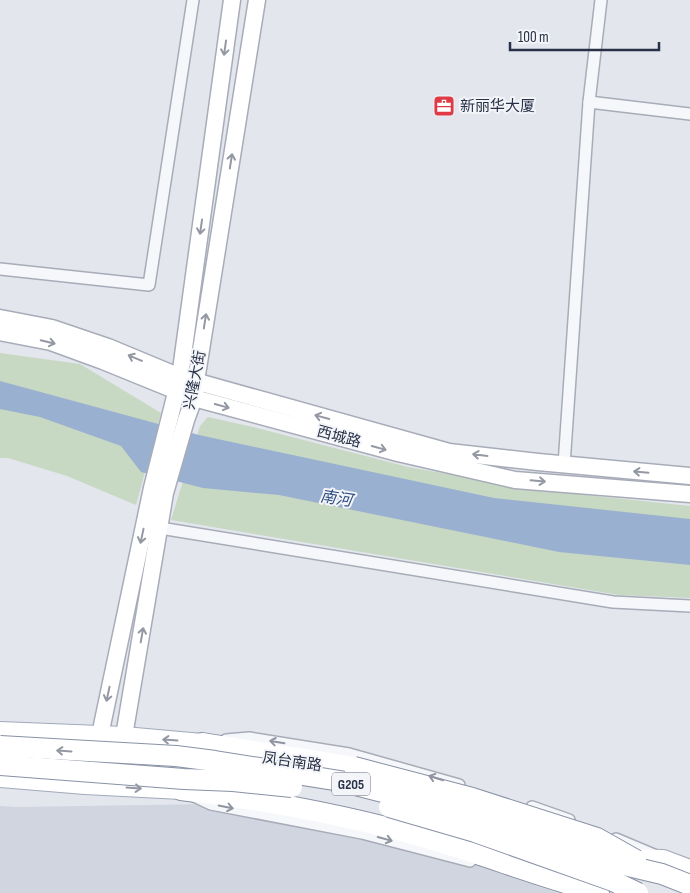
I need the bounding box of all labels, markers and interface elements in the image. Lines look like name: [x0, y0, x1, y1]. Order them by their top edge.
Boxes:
scale bar: [510, 20, 659, 52]
text: 100 m: [518, 28, 549, 47]
one-way arrow: [220, 40, 230, 56]
office icon: 新丽华大厦: [432, 94, 456, 118]
place label: 新丽华大厦: [460, 97, 535, 116]
one-way arrow: [227, 153, 237, 169]
one-way arrow: [195, 218, 205, 234]
one-way arrow: [201, 314, 211, 330]
one-way arrow: [39, 338, 55, 347]
street label: 兴隆大街: [180, 349, 210, 411]
one-way arrow: [128, 353, 143, 362]
one-way arrow: [214, 402, 230, 411]
one-way arrow: [315, 411, 331, 421]
street label: 西城路: [315, 422, 363, 452]
one-way arrow: [371, 444, 387, 453]
one-way arrow: [472, 450, 488, 460]
one-way arrow: [634, 467, 650, 477]
one-way arrow: [530, 477, 546, 486]
water label: 南河: [319, 487, 356, 511]
one-way arrow: [137, 527, 146, 543]
one-way arrow: [137, 627, 147, 643]
one-way arrow: [103, 686, 112, 702]
one-way arrow: [163, 736, 179, 745]
one-way arrow: [270, 737, 286, 747]
one-way arrow: [56, 746, 72, 755]
street label: 凤台南路: [261, 748, 323, 776]
road number: G205: [332, 772, 370, 796]
one-way arrow: [428, 772, 444, 782]
one-way arrow: [126, 783, 142, 792]
one-way arrow: [218, 803, 234, 812]
one-way arrow: [377, 835, 393, 845]

